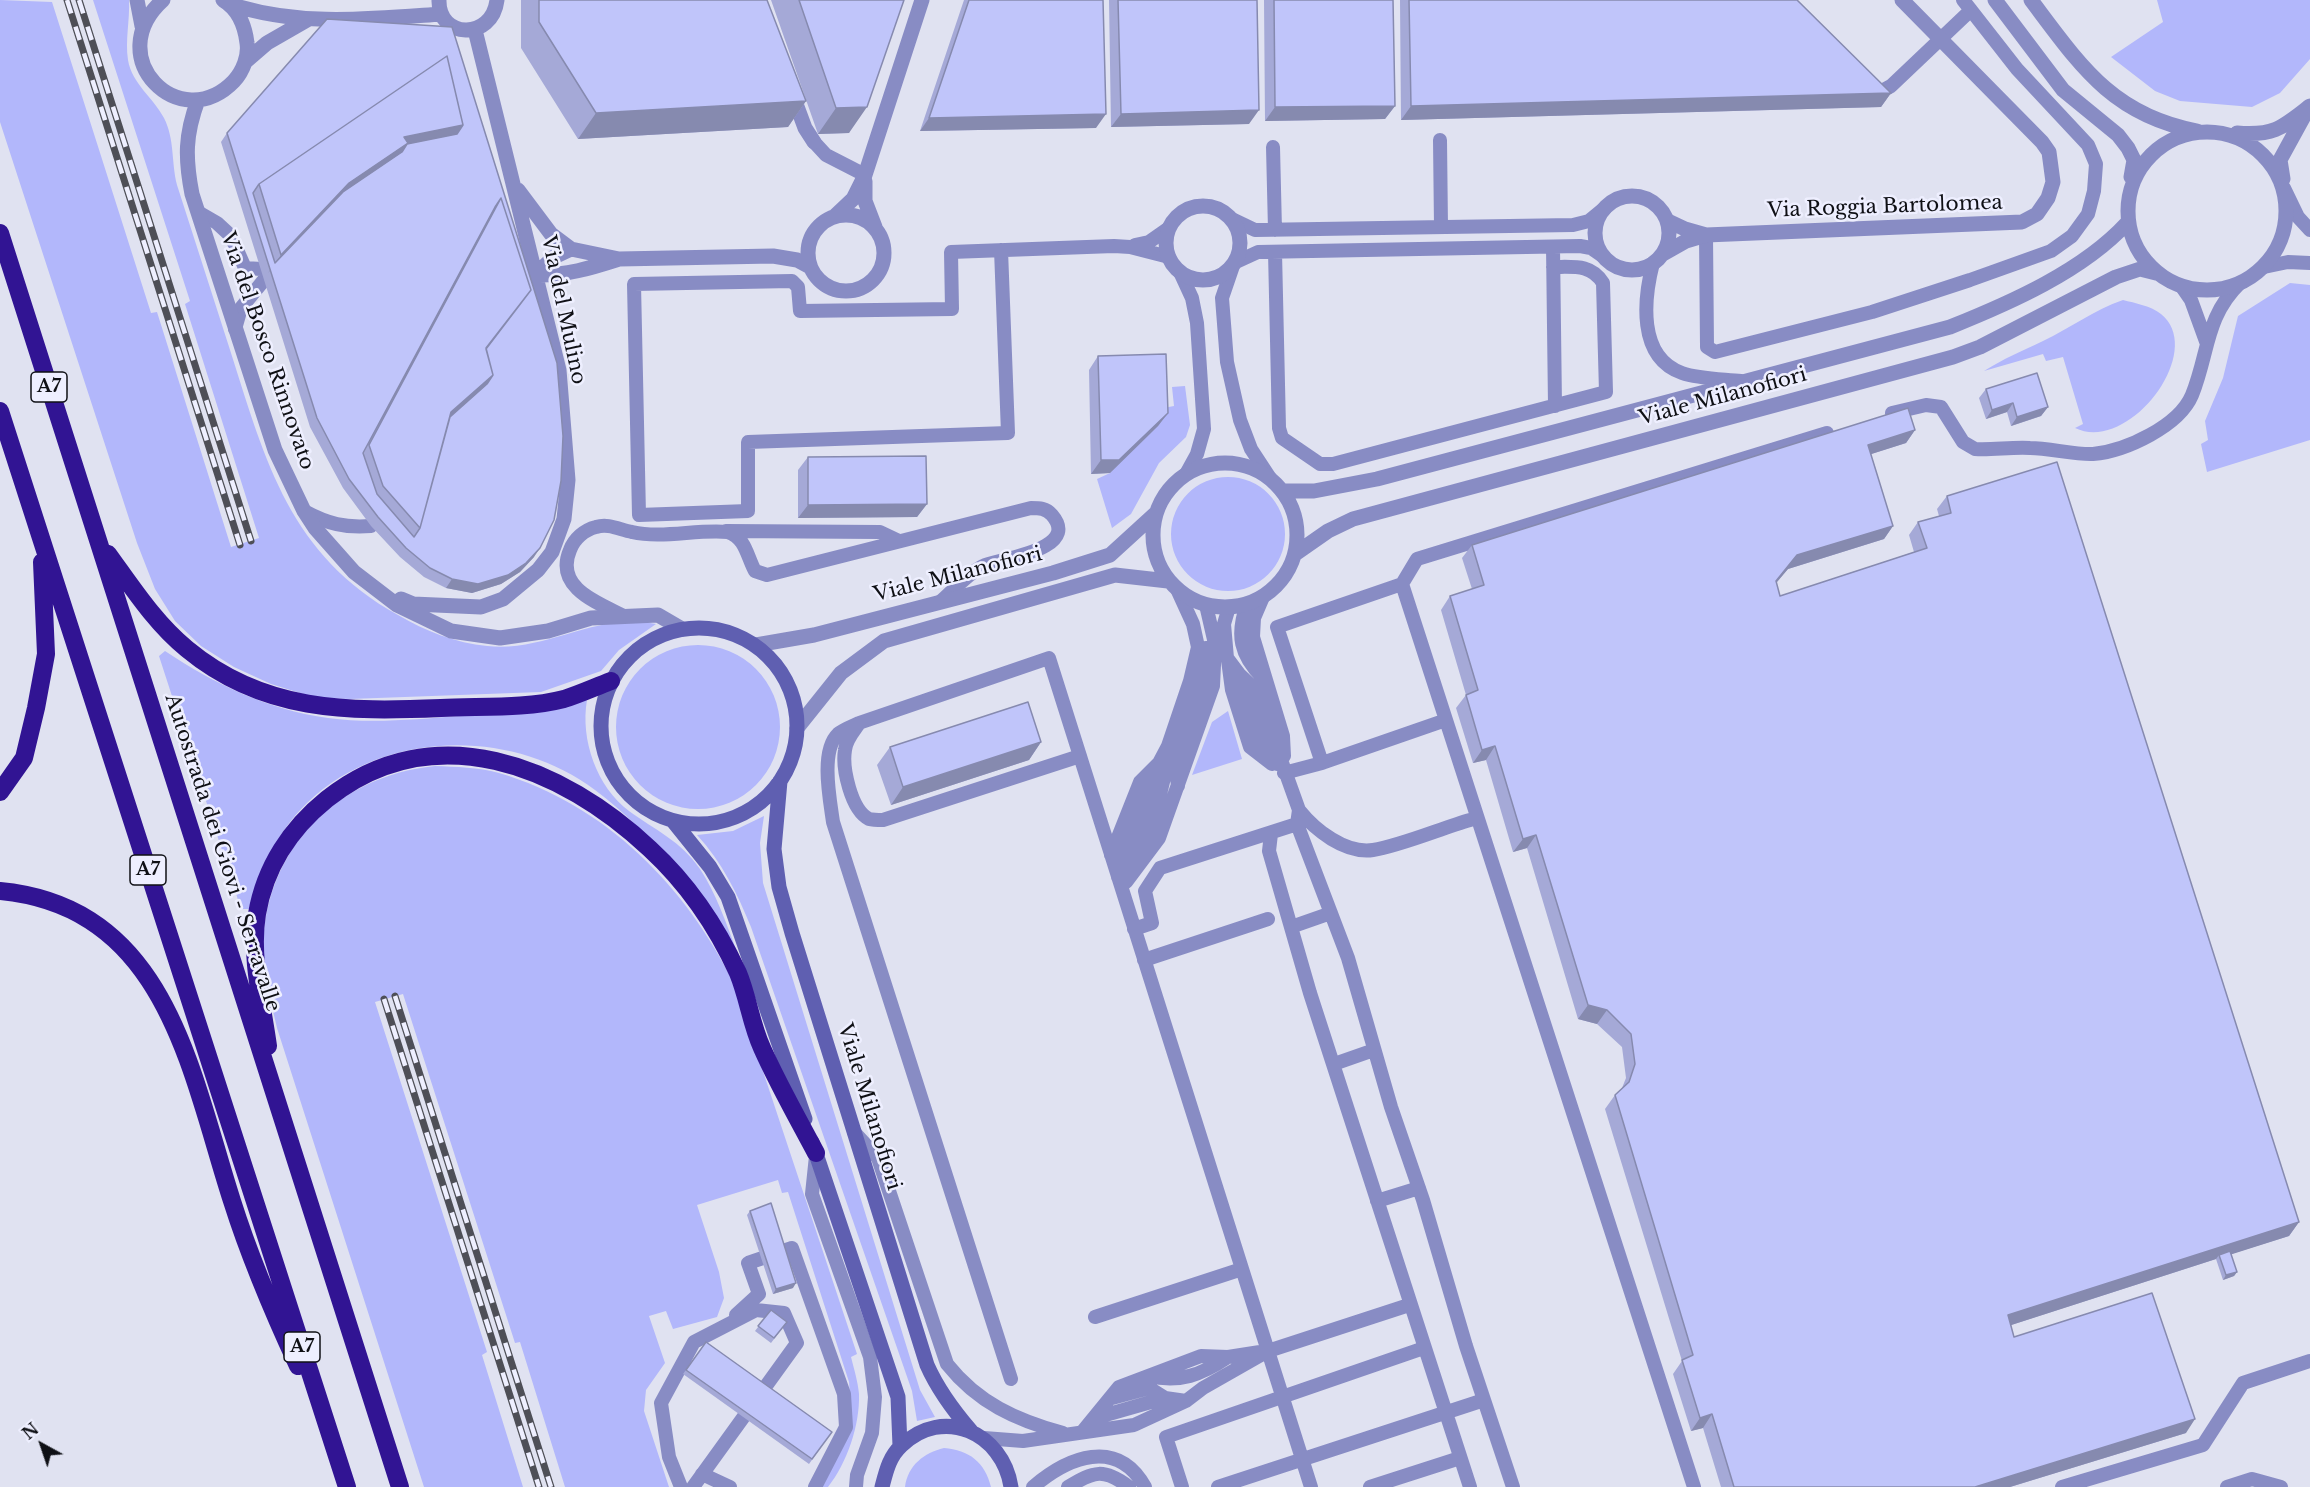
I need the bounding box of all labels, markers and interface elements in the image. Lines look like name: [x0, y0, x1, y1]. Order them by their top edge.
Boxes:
street label: Via Roggia Bartolomea: [1767, 191, 2003, 223]
street label: Via del Bosco Rinnovato: [215, 229, 319, 473]
street label: Via del Mulino: [536, 233, 590, 387]
street label: Viale Milanofiori: [1637, 363, 1809, 431]
road number: A7: [31, 372, 67, 402]
street label: Viale Milanofiori: [871, 542, 1045, 608]
street label: Autostrada dei Giovi - Serravalle: [159, 691, 285, 1015]
road number: A7: [130, 855, 166, 885]
street label: Viale Milanofiori: [832, 1021, 906, 1193]
road number: A7: [284, 1332, 320, 1362]
north arrow: [12, 1415, 72, 1475]
text: N: [18, 1419, 43, 1444]

